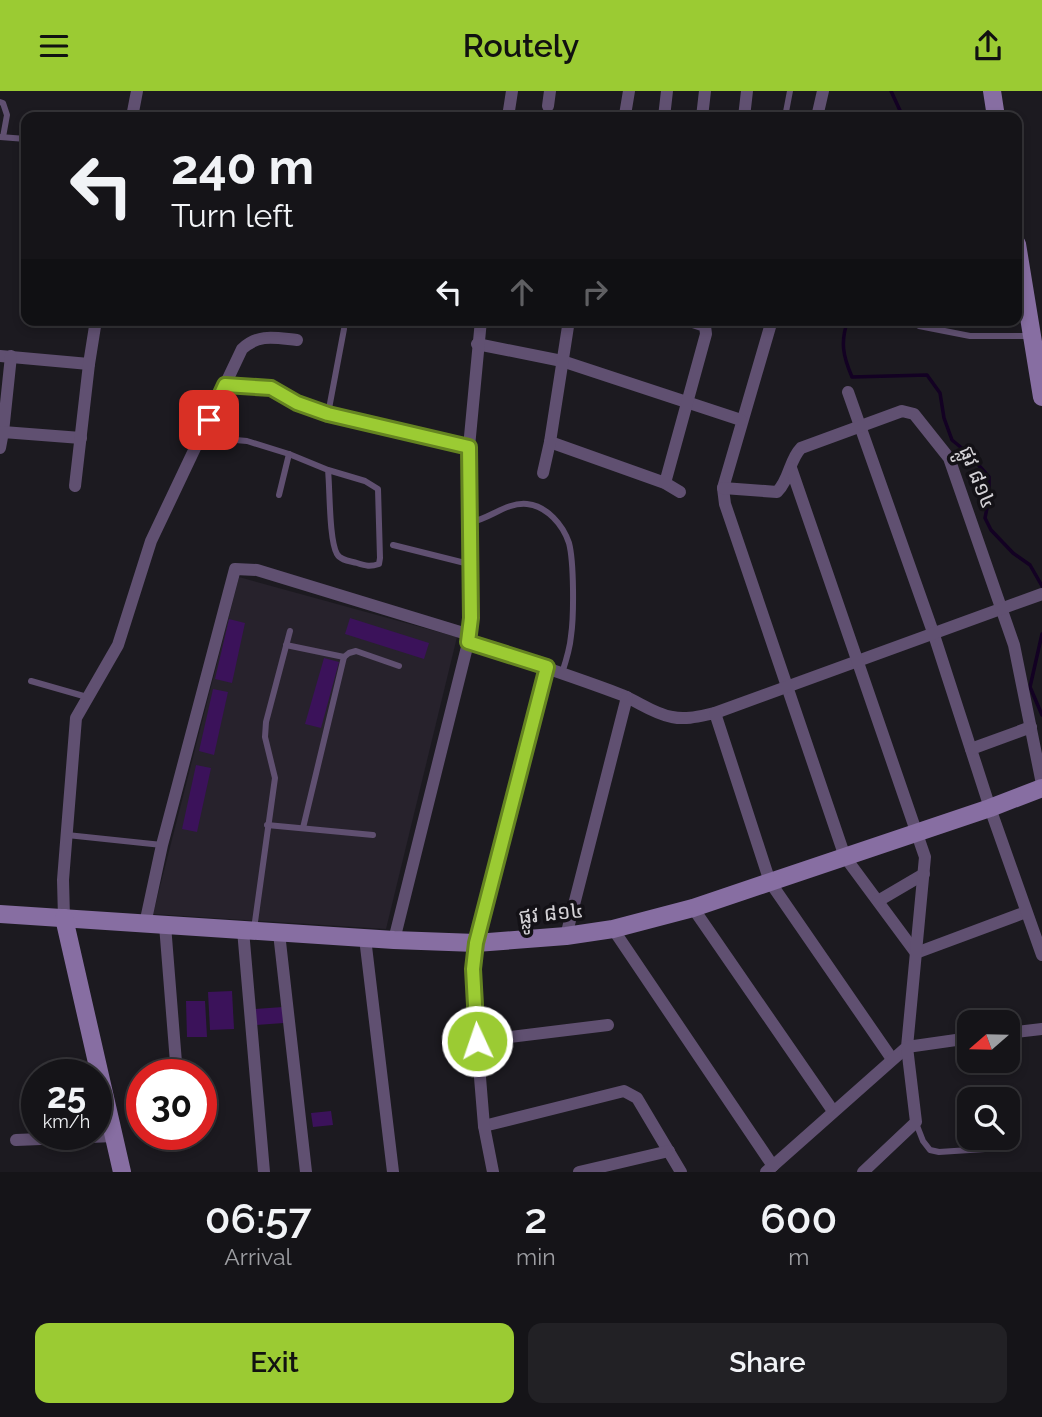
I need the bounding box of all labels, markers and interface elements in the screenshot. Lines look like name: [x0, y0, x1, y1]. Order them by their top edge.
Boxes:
icon: menu: [35, 27, 73, 65]
text: Routely: [463, 27, 579, 64]
icon: share: [969, 27, 1007, 65]
text: 240 m: [171, 138, 314, 195]
icon: left: [56, 140, 147, 231]
text: Turn left: [171, 197, 293, 234]
icon: left: [430, 273, 468, 311]
icon: ahead: [503, 273, 541, 311]
icon: right: [576, 273, 614, 311]
pin: [179, 390, 239, 450]
icon: arrive: [190, 401, 228, 439]
street label: ផ្លូវ ៨១៤: [947, 442, 1002, 515]
street label: ផ្លូវ ៨១៤: [517, 897, 586, 936]
position arrow: [440, 1004, 514, 1078]
north arrow: [957, 1010, 1020, 1073]
map controls: [957, 1010, 1020, 1150]
speed limit sign: 30: [126, 1059, 217, 1150]
text: 25: [47, 1075, 86, 1116]
button: search: [957, 1087, 1020, 1150]
text: km/h: [43, 1111, 90, 1132]
text: 06:57: [205, 1194, 311, 1243]
text: 2: [524, 1194, 547, 1243]
text: 600: [760, 1194, 837, 1243]
text: Arrival: [224, 1243, 292, 1270]
text: min: [516, 1243, 556, 1270]
text: m: [788, 1243, 809, 1270]
button: Exit: [35, 1323, 514, 1403]
button: Share: [528, 1323, 1007, 1403]

